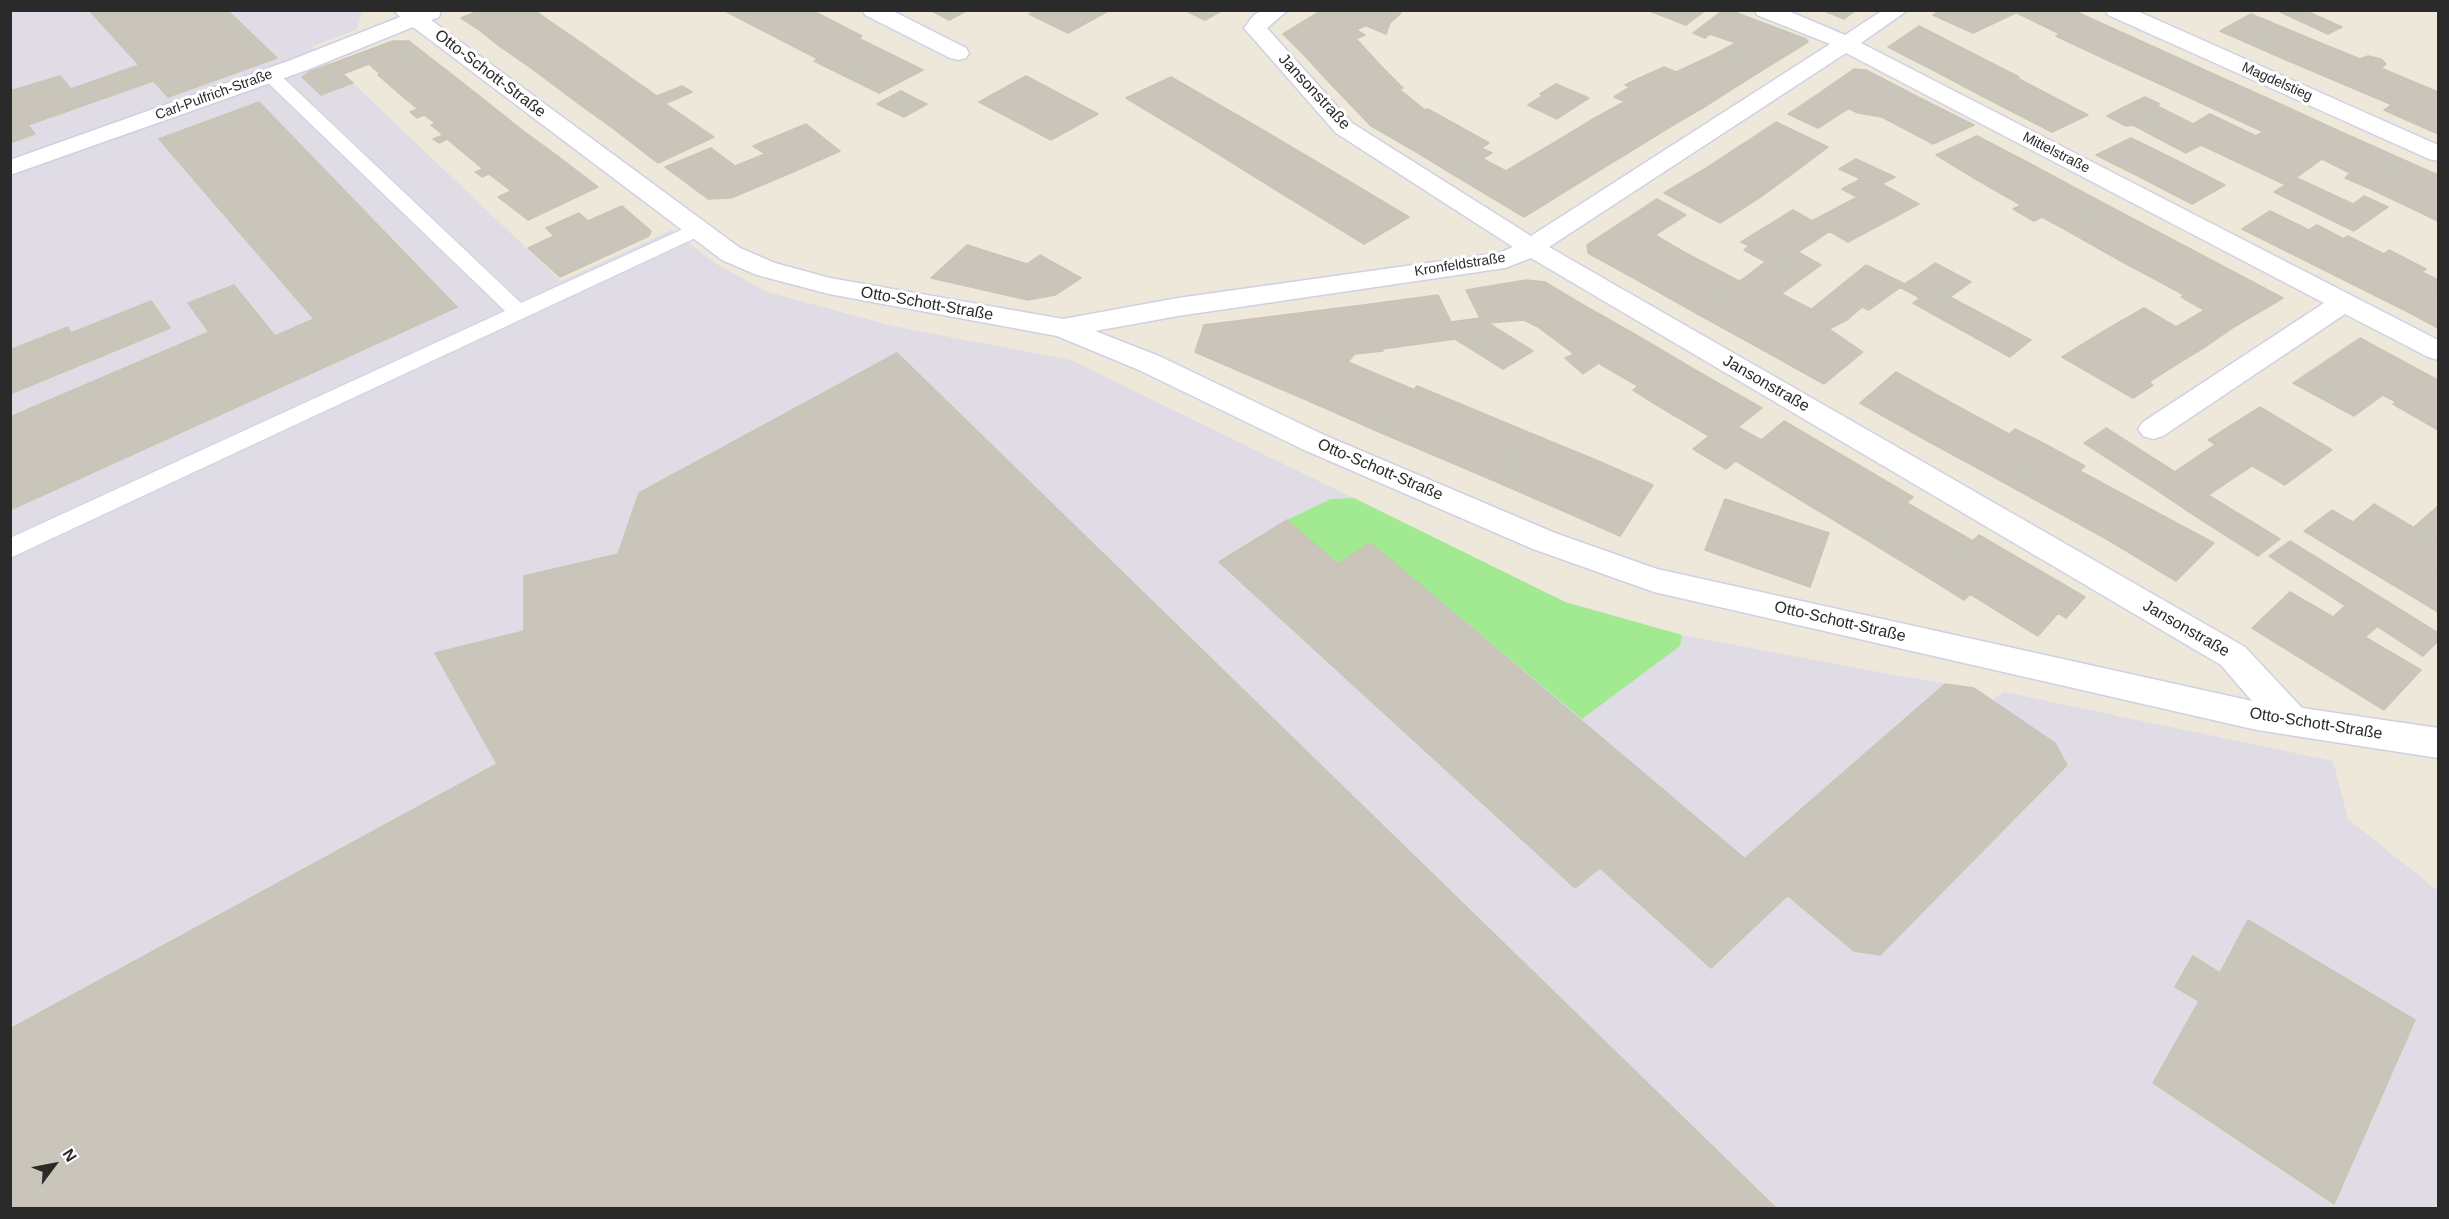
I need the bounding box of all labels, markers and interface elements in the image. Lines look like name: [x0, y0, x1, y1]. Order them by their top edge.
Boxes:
street label: Otto-Schott-Straße: [431, 26, 549, 122]
street label: Jansonstraße: [1274, 50, 1354, 134]
street label: Magdelstieg: [2239, 59, 2315, 105]
street label: Carl-Pulfrich-Straße: [153, 66, 275, 124]
street label: Mittelstraße: [2020, 129, 2092, 177]
street label: Kronfeldstraße: [1413, 250, 1507, 280]
street label: Otto-Schott-Straße: [859, 283, 995, 325]
street label: Jansonstraße: [1719, 351, 1813, 417]
street label: Otto-Schott-Straße: [1314, 435, 1446, 505]
street label: Jansonstraße: [2139, 596, 2233, 662]
street label: Otto-Schott-Straße: [1772, 598, 1908, 646]
street label: Otto-Schott-Straße: [2248, 704, 2384, 744]
north arrow: [24, 1135, 84, 1195]
text: N: [59, 1146, 80, 1165]

